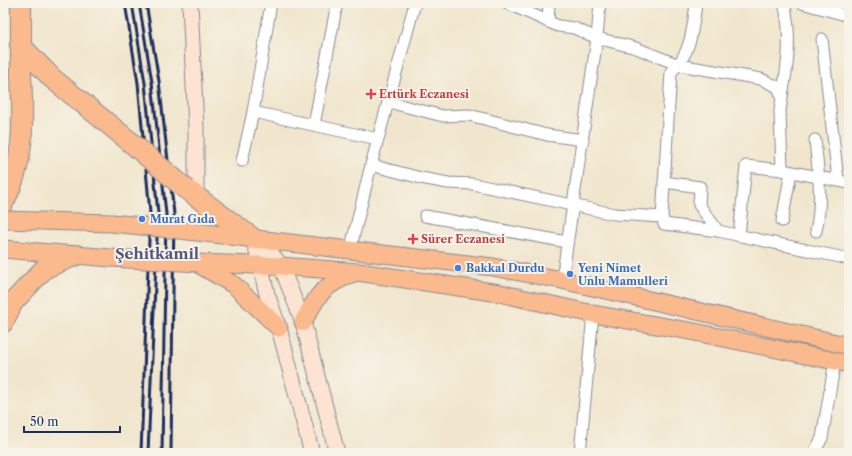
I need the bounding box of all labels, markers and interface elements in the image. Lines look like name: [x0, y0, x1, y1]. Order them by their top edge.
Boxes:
place label: Ertürk Eczanesi: [379, 87, 469, 101]
marker: Ertürk Eczanesi: [366, 89, 376, 99]
place label: Murat Gıda: [150, 212, 215, 226]
marker: Murat Gıda: [137, 214, 147, 224]
place label: Sürer Eczanesi: [421, 232, 505, 246]
marker: Sürer Eczanesi: [408, 234, 418, 244]
district label: Şehitkamil: [115, 244, 199, 263]
place label: Bakkal Durdu: [466, 261, 545, 275]
place label: Yeni Nimet Unlu Mamulleri: [577, 261, 668, 288]
marker: Bakkal Durdu: [453, 263, 463, 273]
marker: Yeni Nimet Unlu Mamulleri: [565, 269, 575, 279]
scale bar: [24, 408, 120, 434]
text: 50 m: [30, 414, 59, 429]

